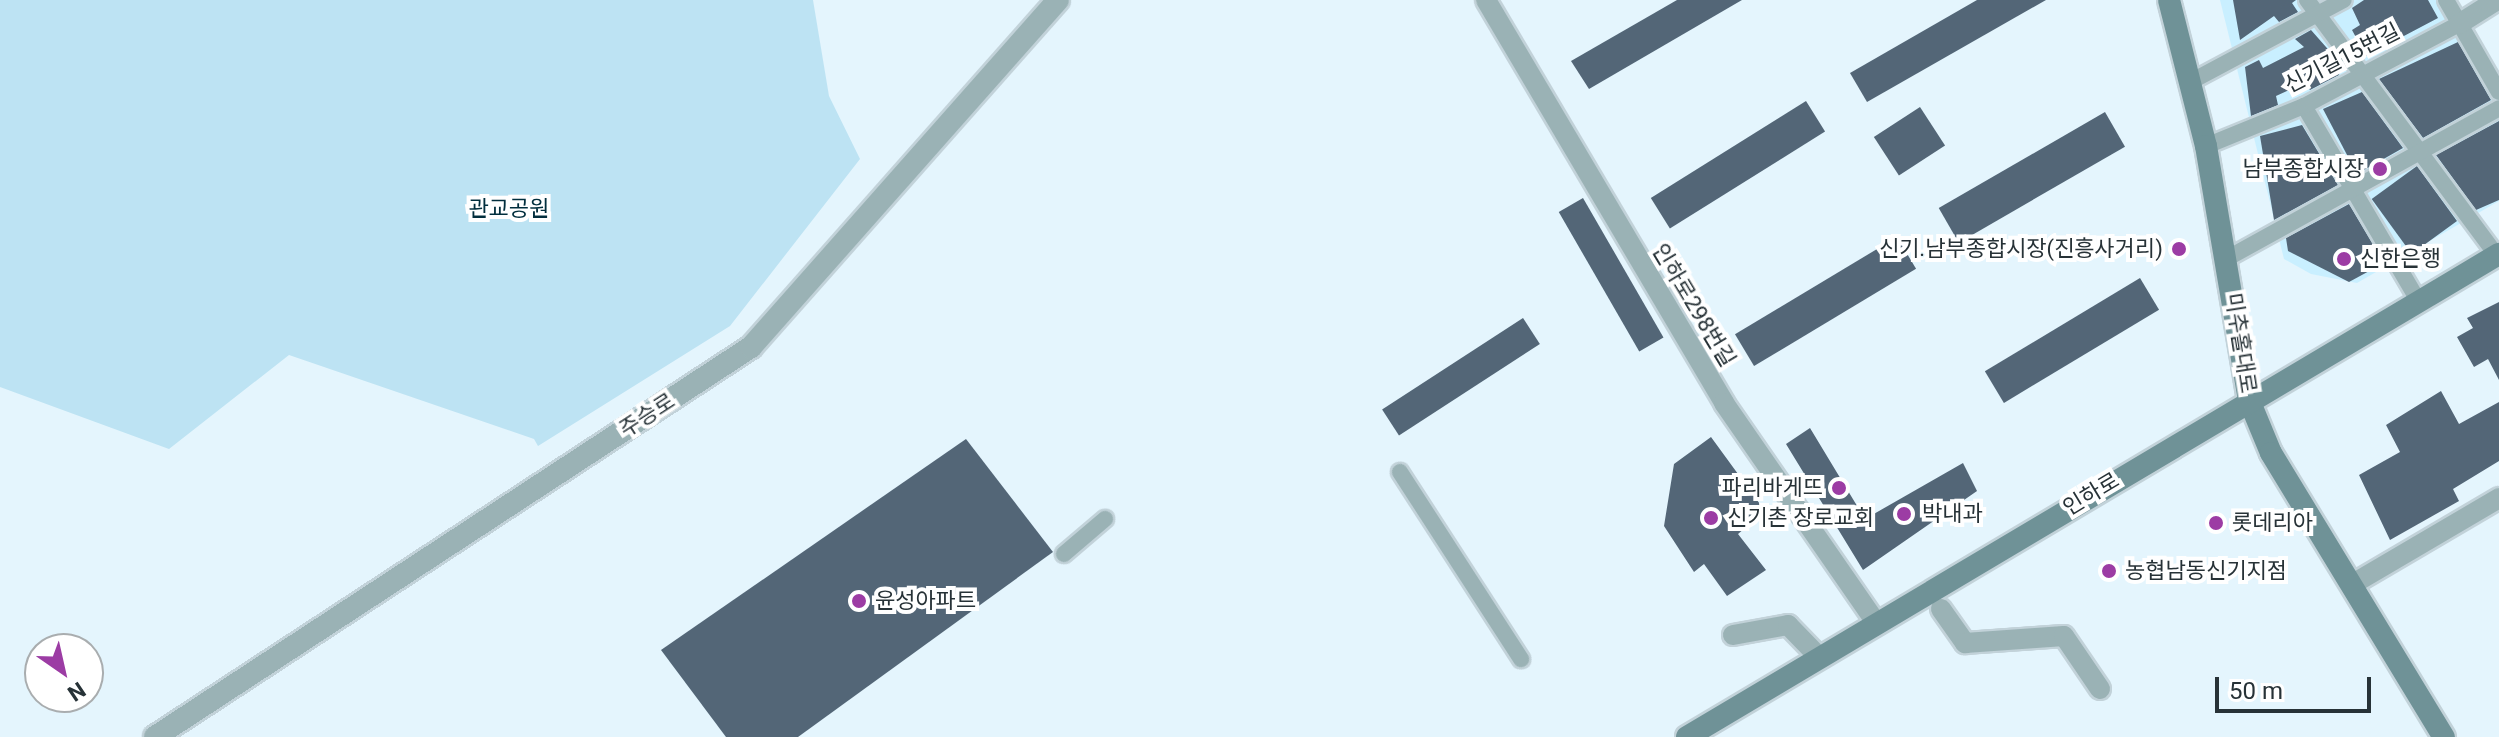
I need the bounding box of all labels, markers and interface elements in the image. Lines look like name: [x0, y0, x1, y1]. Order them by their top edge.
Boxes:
street label: 신기길15번길: [2280, 18, 2404, 98]
place label: 남부종합시장: [2243, 156, 2364, 182]
marker: 남부종합시장: [2371, 160, 2389, 178]
park label: 관교공원: [469, 196, 549, 222]
place label: 신기.남부종합시장(진흥사거리): [1879, 236, 2163, 262]
street label: 인하로298번길: [1647, 239, 1741, 371]
marker: 신기.남부종합시장(진흥사거리): [2170, 240, 2188, 258]
place label: 신한은행: [2360, 246, 2441, 272]
marker: 신한은행: [2335, 250, 2353, 268]
street label: 미추홀대로: [2220, 291, 2262, 395]
street label: 주승로: [614, 387, 680, 443]
street label: 인하로: [2058, 467, 2124, 521]
place label: 파리바게뜨: [1722, 475, 1823, 501]
marker: 파리바게뜨: [1830, 479, 1848, 497]
place label: 박내과: [1922, 501, 1983, 527]
marker: 박내과: [1893, 503, 1915, 525]
place label: 신기촌 장로교회: [1727, 505, 1874, 531]
marker: 신기촌 장로교회: [1702, 509, 1720, 527]
place label: 롯데리아: [2232, 510, 2313, 536]
marker: 롯데리아: [2207, 514, 2225, 532]
place label: 농협남동신기지점: [2125, 558, 2287, 584]
marker: 농협남동신기지점: [2100, 562, 2118, 580]
place label: 윤성아파트: [875, 588, 976, 614]
marker: 윤성아파트: [850, 592, 868, 610]
north arrow: [24, 633, 104, 713]
scale bar: [2219, 661, 2375, 711]
text: N: [63, 677, 90, 706]
text: 50 m: [2229, 677, 2283, 705]

